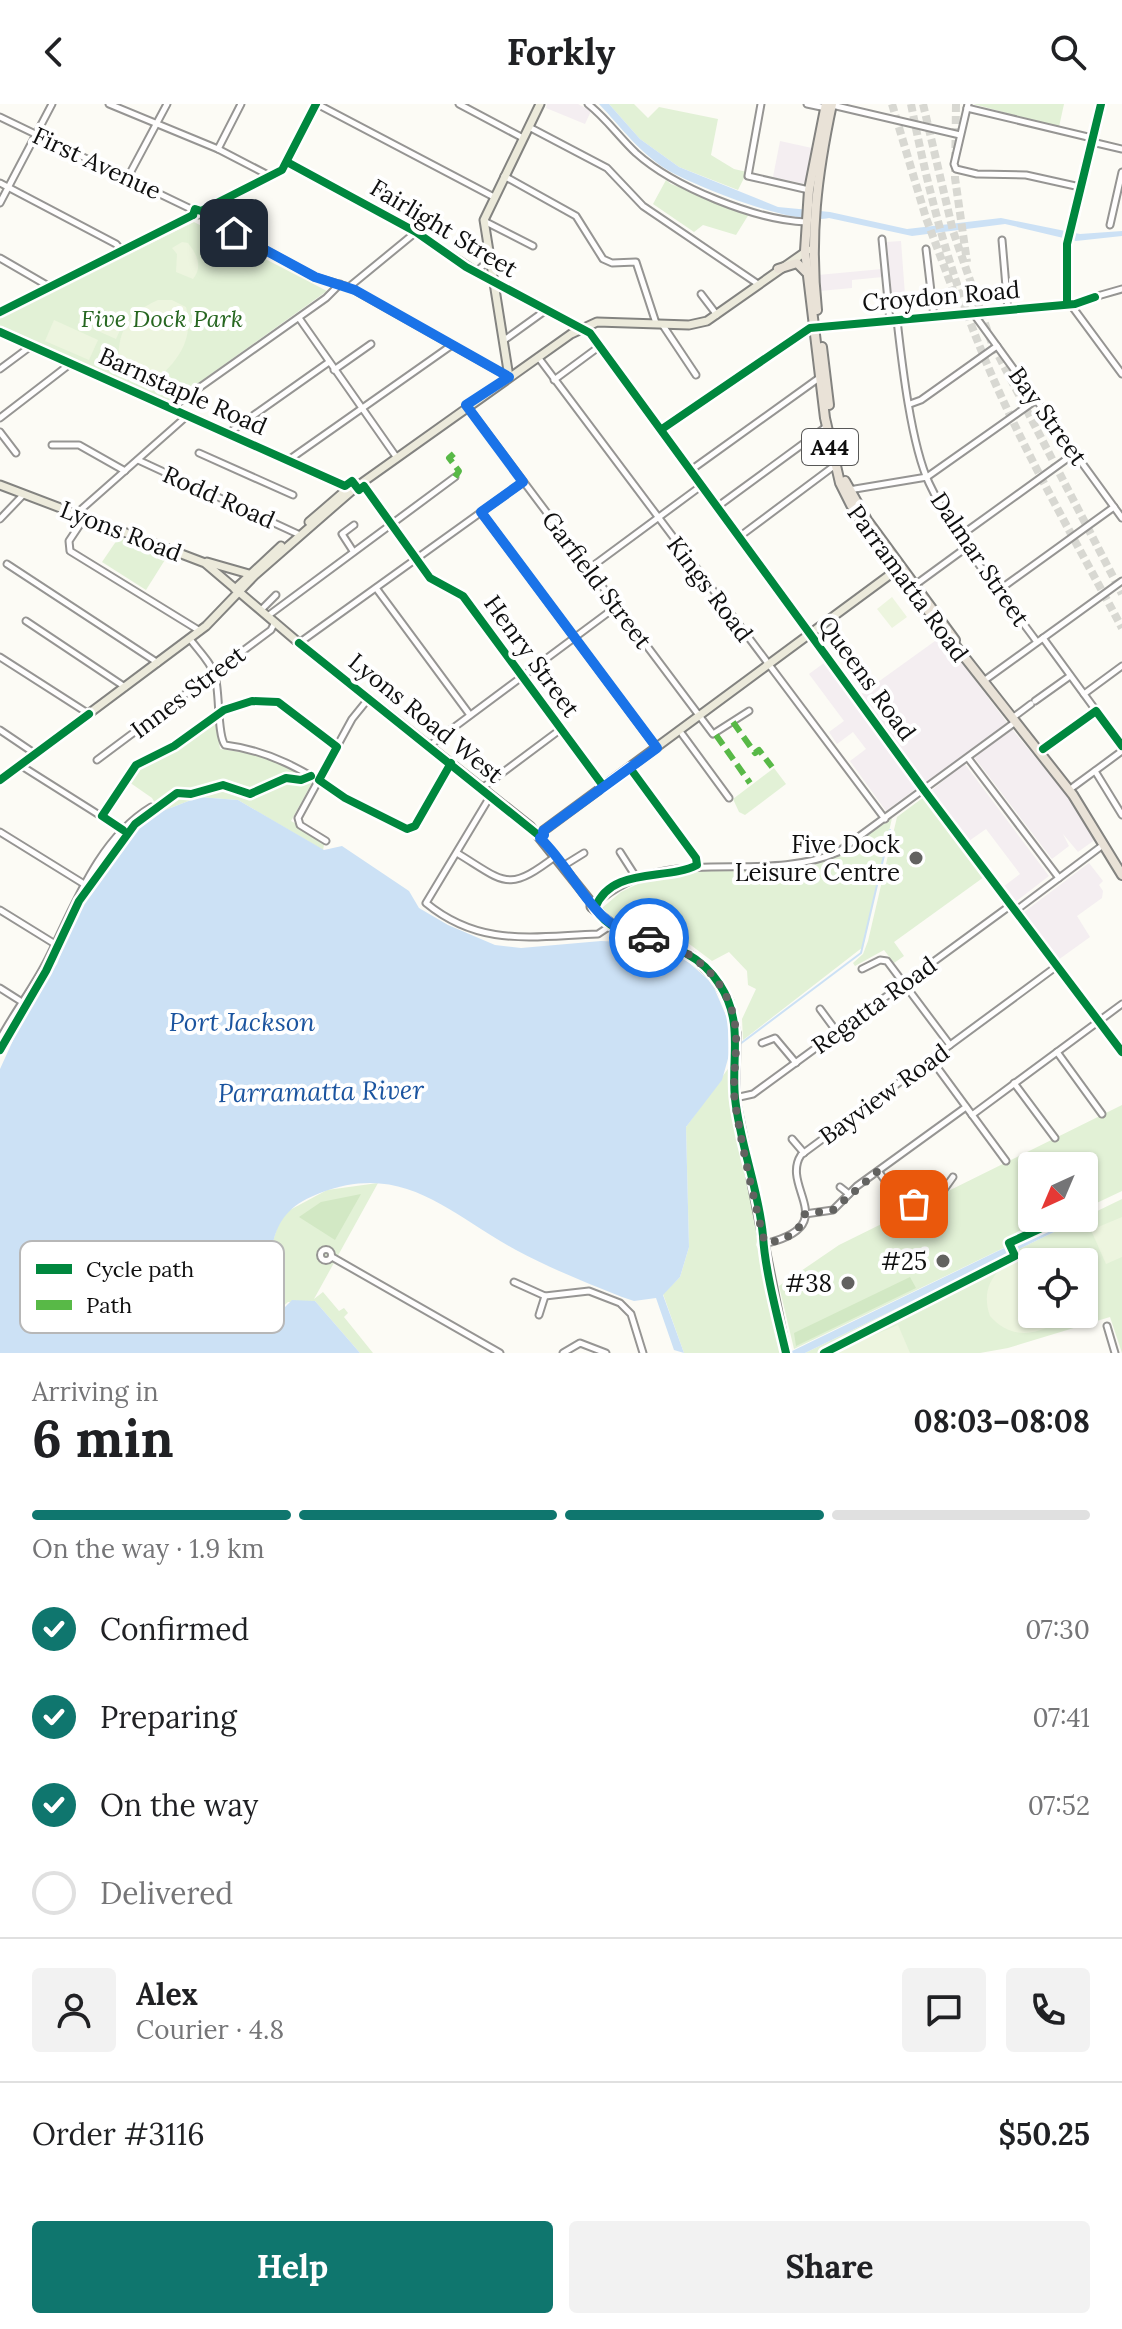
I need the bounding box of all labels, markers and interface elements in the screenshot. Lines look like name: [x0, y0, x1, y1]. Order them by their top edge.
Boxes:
text: Forkly: [507, 29, 615, 75]
icon: back: [32, 30, 76, 74]
icon: search: [1046, 30, 1090, 74]
street label: First Avenue: [28, 120, 166, 206]
street label: Fairlight Street: [365, 172, 524, 285]
pin: [200, 199, 268, 267]
icon: home: [212, 211, 256, 255]
street label: Croydon Road: [861, 274, 1021, 318]
park label: Five Dock Park: [81, 303, 243, 334]
street label: Barnstaple Road: [94, 340, 272, 442]
street label: Bay Street: [1002, 361, 1094, 472]
road number: A44: [802, 429, 858, 465]
street label: Rodd Road: [158, 459, 280, 535]
street label: Dalmar Street: [924, 486, 1037, 633]
street label: Lyons Road: [56, 494, 186, 568]
street label: Parramatta Road: [841, 498, 975, 668]
street label: Garfield Street: [535, 505, 659, 655]
street label: Kings Road: [660, 530, 760, 648]
street label: Henry Street: [477, 589, 587, 724]
street label: Queens Road: [811, 609, 923, 747]
street label: Innes Street: [125, 638, 252, 745]
street label: Lyons Road West: [342, 646, 510, 790]
place label: Five Dock Leisure Centre: [735, 829, 900, 888]
marker: Five Dock Leisure Centre: [907, 849, 925, 867]
courier: [609, 898, 689, 978]
icon: car: [627, 916, 671, 960]
street label: Regatta Road: [806, 949, 942, 1061]
water label: Port Jackson: [169, 1005, 315, 1038]
street label: Bayview Road: [813, 1037, 955, 1151]
water label: Parramatta River: [218, 1073, 425, 1109]
north arrow: [1018, 1152, 1098, 1232]
map controls: [1018, 1152, 1098, 1328]
pin: [880, 1170, 948, 1238]
icon: bag: [892, 1182, 936, 1226]
legend: [20, 1241, 284, 1333]
place label: #25: [881, 1246, 927, 1277]
button: locate: [1018, 1248, 1098, 1328]
marker: #25: [934, 1252, 952, 1270]
text: Cycle path: [86, 1255, 194, 1283]
place label: #38: [785, 1268, 832, 1299]
marker: #38: [839, 1274, 857, 1292]
text: Path: [86, 1291, 132, 1319]
text: Arriving in: [32, 1375, 159, 1408]
text: 08:03–08:08: [914, 1402, 1090, 1440]
text: 6 min: [32, 1405, 174, 1471]
text: On the way · 1.9 km: [32, 1532, 264, 1565]
icon: check: [32, 1607, 76, 1651]
text: Confirmed: [100, 1610, 249, 1648]
text: 07:30: [1025, 1613, 1090, 1646]
icon: check: [32, 1695, 76, 1739]
text: Preparing: [100, 1698, 237, 1736]
text: 07:41: [1032, 1701, 1090, 1734]
icon: check: [32, 1783, 76, 1827]
text: On the way: [100, 1786, 258, 1824]
text: 07:52: [1028, 1789, 1090, 1822]
text: Delivered: [100, 1874, 233, 1912]
button: person: [32, 1968, 116, 2052]
button: chat: [902, 1968, 986, 2052]
button: phone: [1006, 1968, 1090, 2052]
text: Alex: [136, 1975, 198, 2013]
text: Courier · 4.8: [136, 2013, 284, 2046]
text: Order #3116: [32, 2115, 204, 2153]
text: $50.25: [998, 2115, 1090, 2153]
button: Help: [32, 2221, 553, 2313]
button: Share: [569, 2221, 1090, 2313]

